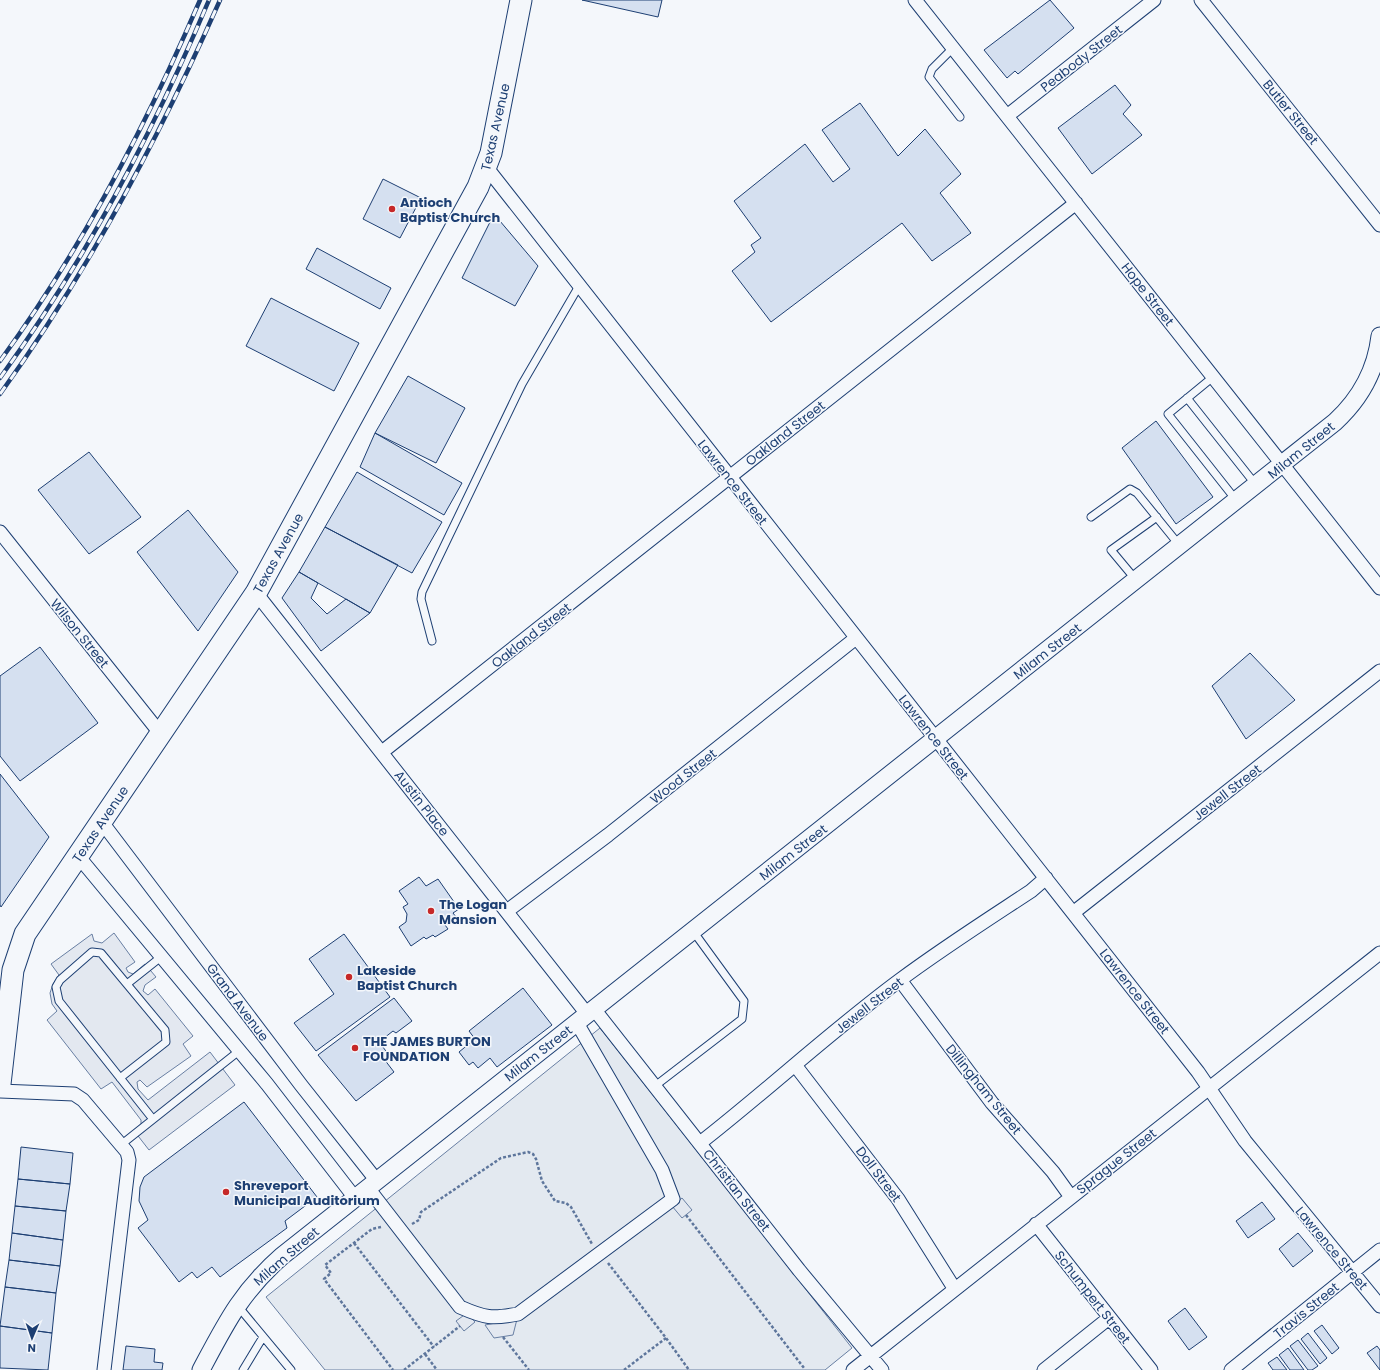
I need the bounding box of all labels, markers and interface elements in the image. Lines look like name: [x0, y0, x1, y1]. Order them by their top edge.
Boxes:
street label: Peabody Street: [1036, 20, 1126, 96]
street label: Butler Street: [1258, 76, 1323, 149]
street label: Texas Avenue: [476, 82, 515, 173]
place label: Antioch Baptist Church: [400, 193, 500, 227]
marker: Antioch Baptist Church: [387, 204, 397, 214]
street label: Hope Street: [1117, 259, 1179, 330]
street label: Oakland Street: [741, 396, 829, 471]
street label: Milam Street: [1264, 417, 1339, 483]
street label: Lawrence Street: [693, 436, 772, 529]
street label: Texas Avenue: [249, 510, 308, 597]
street label: Wilson Street: [46, 595, 114, 672]
street label: Oakland Street: [487, 598, 575, 673]
street label: Milam Street: [1009, 619, 1085, 684]
street label: Lawrence Street: [894, 691, 973, 784]
street label: Wood Street: [646, 744, 721, 808]
street label: Jewell Street: [1189, 760, 1266, 825]
street label: Austin Place: [390, 766, 453, 840]
street label: Texas Avenue: [68, 782, 133, 867]
street label: Milam Street: [755, 820, 831, 885]
place label: The Logan Mansion: [439, 895, 507, 929]
marker: The Logan Mansion: [426, 906, 436, 916]
street label: Lawrence Street: [1095, 945, 1174, 1038]
street label: Grand Avenue: [202, 959, 273, 1045]
place label: Lakeside Baptist Church: [357, 961, 457, 995]
marker: Lakeside Baptist Church: [344, 972, 354, 982]
street label: Jewell Street: [831, 973, 908, 1038]
street label: Milam Street: [500, 1021, 576, 1086]
place label: THE JAMES BURTON FOUNDATION: [363, 1032, 491, 1066]
street label: Dillingham Street: [941, 1040, 1026, 1139]
marker: THE JAMES BURTON FOUNDATION: [350, 1043, 360, 1053]
street label: Sprague Street: [1072, 1124, 1160, 1199]
street label: Doll Street: [851, 1142, 906, 1206]
street label: Christian Street: [698, 1145, 775, 1236]
place label: Shreveport Municipal Auditorium: [234, 1176, 380, 1210]
marker: Shreveport Municipal Auditorium: [221, 1187, 231, 1197]
street label: Lawrence Street: [1291, 1202, 1372, 1294]
street label: Milam Street: [249, 1222, 323, 1290]
street label: Schumpert Street: [1050, 1247, 1135, 1348]
street label: Travis Street: [1269, 1278, 1343, 1343]
north arrow: [12, 1318, 52, 1358]
text: N: [27, 1340, 36, 1356]

